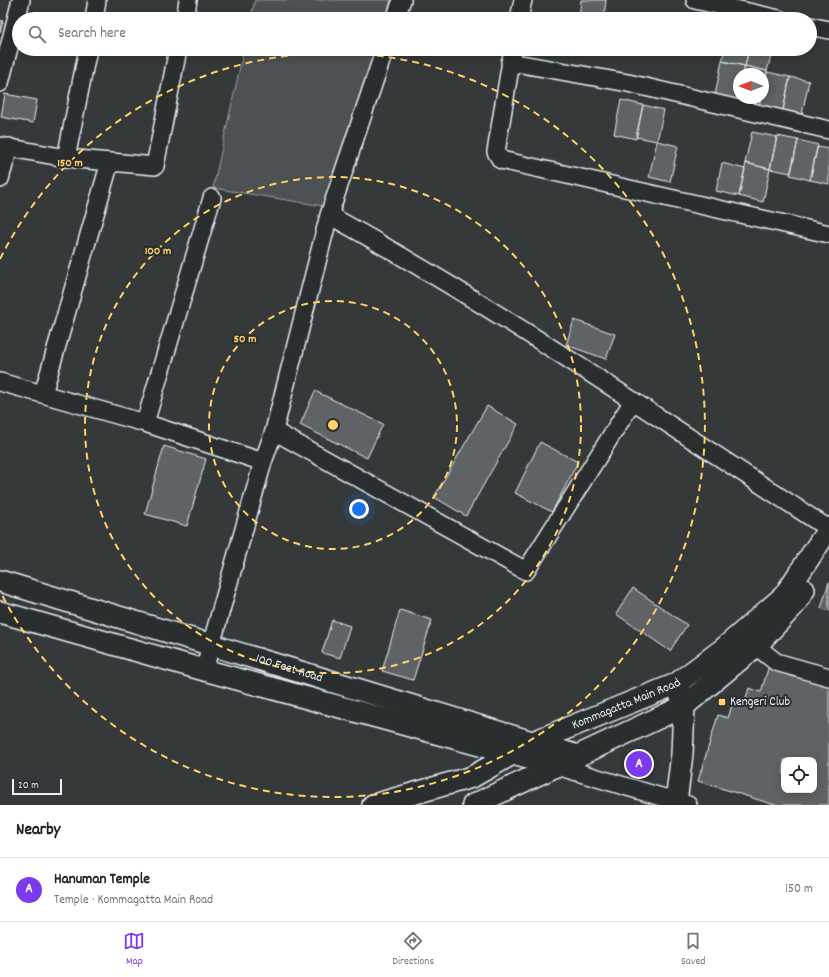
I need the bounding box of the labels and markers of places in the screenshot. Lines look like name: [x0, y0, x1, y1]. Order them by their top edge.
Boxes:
centre of rings: [326, 418, 340, 432]
place label: Kengeri Club: [730, 693, 790, 712]
marker: Kengeri Club: [717, 697, 727, 707]
pin: A: [626, 749, 652, 779]

